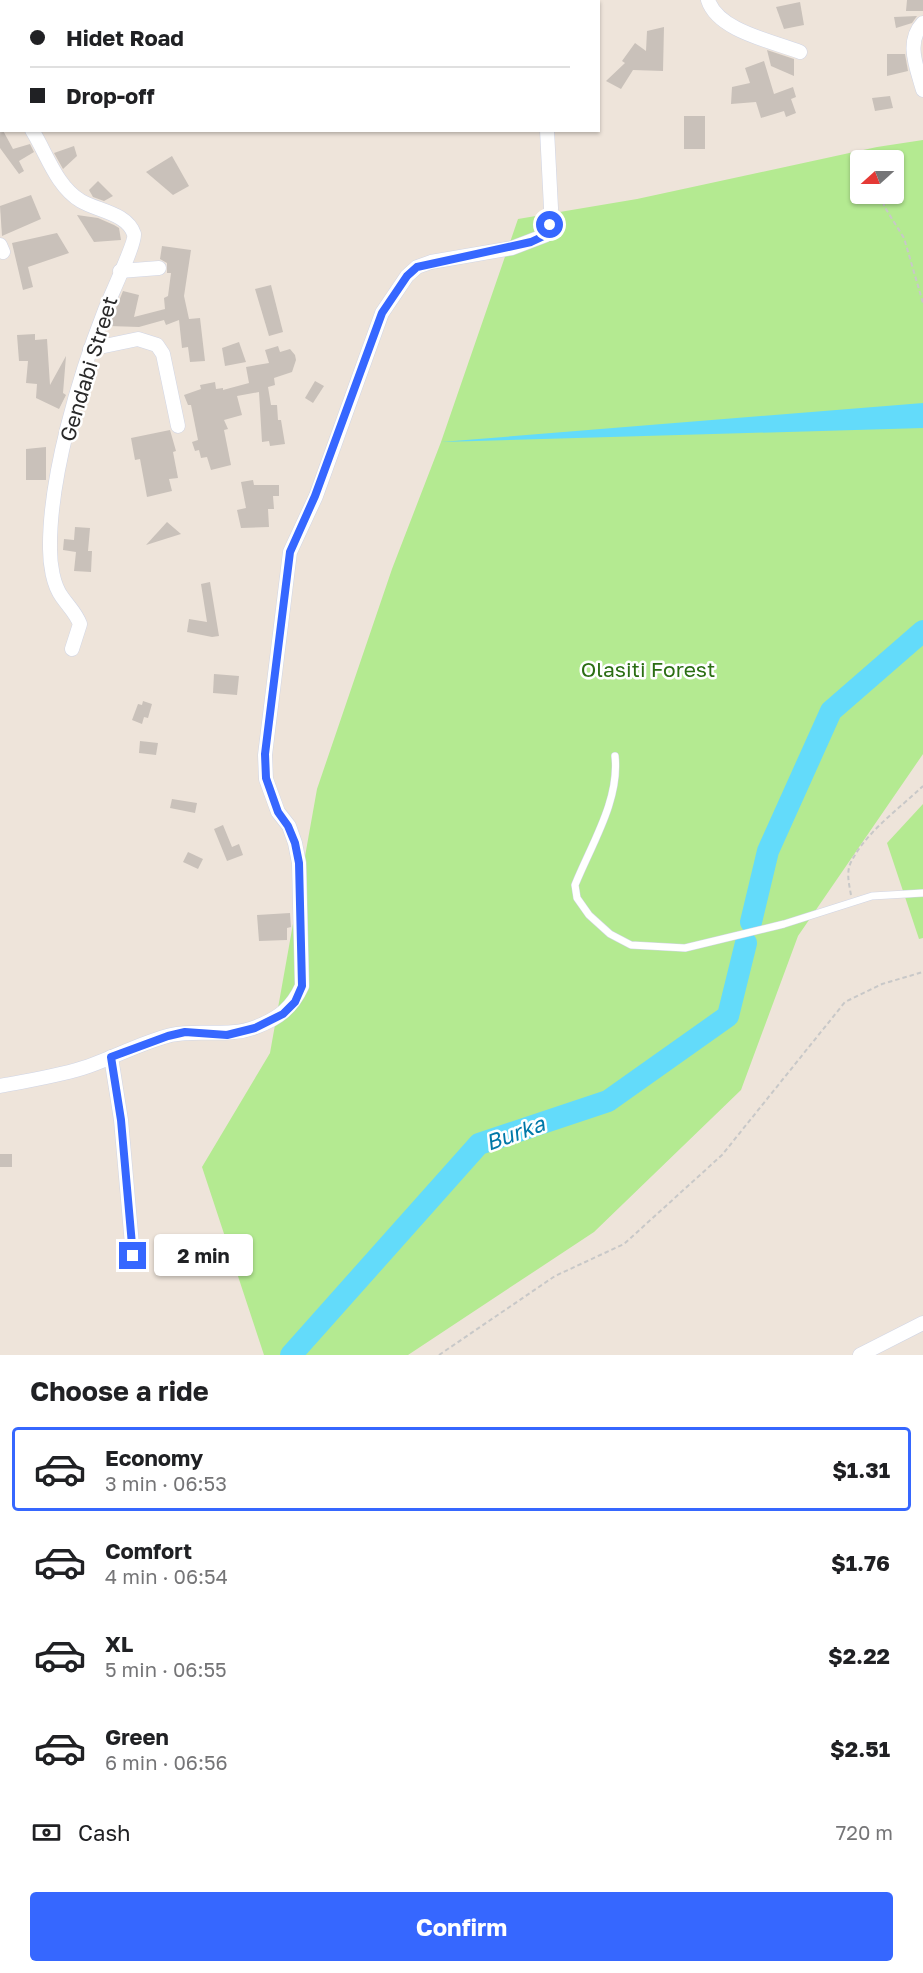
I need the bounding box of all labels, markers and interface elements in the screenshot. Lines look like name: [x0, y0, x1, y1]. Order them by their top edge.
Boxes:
text: Hidet Road: [66, 24, 184, 51]
text: Drop-off: [66, 82, 155, 109]
north arrow: [850, 150, 904, 204]
map controls: [850, 150, 904, 204]
route start: [536, 211, 563, 238]
street label: Gendabi Street: [54, 293, 122, 445]
park label: Olasiti Forest: [581, 656, 715, 682]
water label: Burka: [481, 1109, 550, 1156]
callout: 2 min: [154, 1235, 253, 1277]
route end: [119, 1242, 146, 1269]
text: 2 min: [177, 1243, 230, 1267]
text: Choose a ride: [30, 1375, 209, 1407]
icon: car: [33, 1442, 87, 1496]
text: Economy: [105, 1444, 203, 1471]
text: $1.31: [832, 1456, 890, 1483]
text: 3 min · 06:53: [105, 1471, 227, 1495]
icon: car: [33, 1535, 87, 1589]
text: Comfort: [105, 1537, 192, 1564]
text: $1.76: [831, 1549, 890, 1576]
text: 4 min · 06:54: [105, 1564, 228, 1588]
icon: car: [33, 1628, 87, 1682]
text: XL: [105, 1630, 133, 1657]
text: $2.22: [828, 1642, 890, 1669]
text: 5 min · 06:55: [105, 1657, 227, 1681]
icon: car: [33, 1721, 87, 1775]
text: Green: [105, 1723, 169, 1750]
text: $2.51: [830, 1735, 890, 1762]
text: 6 min · 06:56: [105, 1750, 228, 1774]
icon: cash: [30, 1816, 63, 1849]
text: Cash: [78, 1819, 131, 1846]
text: 720 m: [836, 1820, 893, 1844]
button: Confirm: [30, 1892, 893, 1961]

